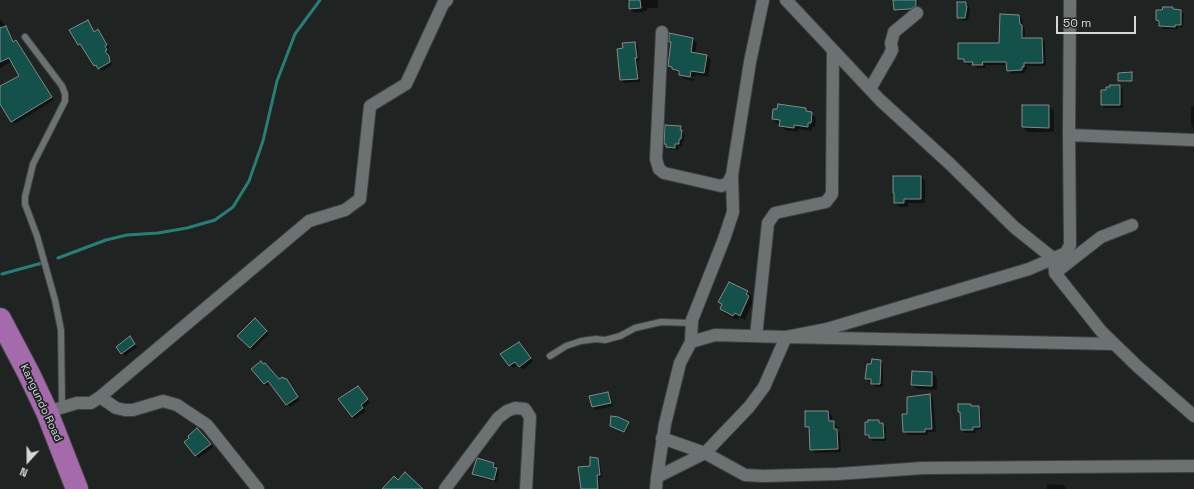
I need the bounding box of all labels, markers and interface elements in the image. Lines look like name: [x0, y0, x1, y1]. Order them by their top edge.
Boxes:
scale bar: [1058, 8, 1138, 34]
text: 50 m: [1063, 15, 1091, 31]
street label: Kangundo Road: [17, 362, 65, 444]
north arrow: [8, 441, 48, 481]
text: N: [18, 464, 30, 480]

